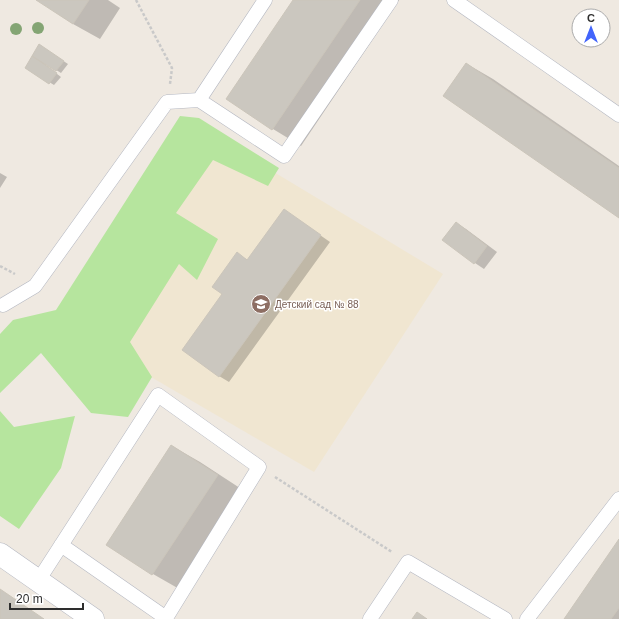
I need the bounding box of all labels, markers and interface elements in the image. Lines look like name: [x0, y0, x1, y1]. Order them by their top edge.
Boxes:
north arrow: [571, 8, 611, 48]
text: С: [587, 12, 595, 24]
school or university icon: Детский сад № 88: [250, 293, 272, 315]
place label: Детский сад № 88: [275, 299, 359, 310]
scale bar: [10, 585, 83, 611]
text: 20 m: [16, 592, 43, 606]

